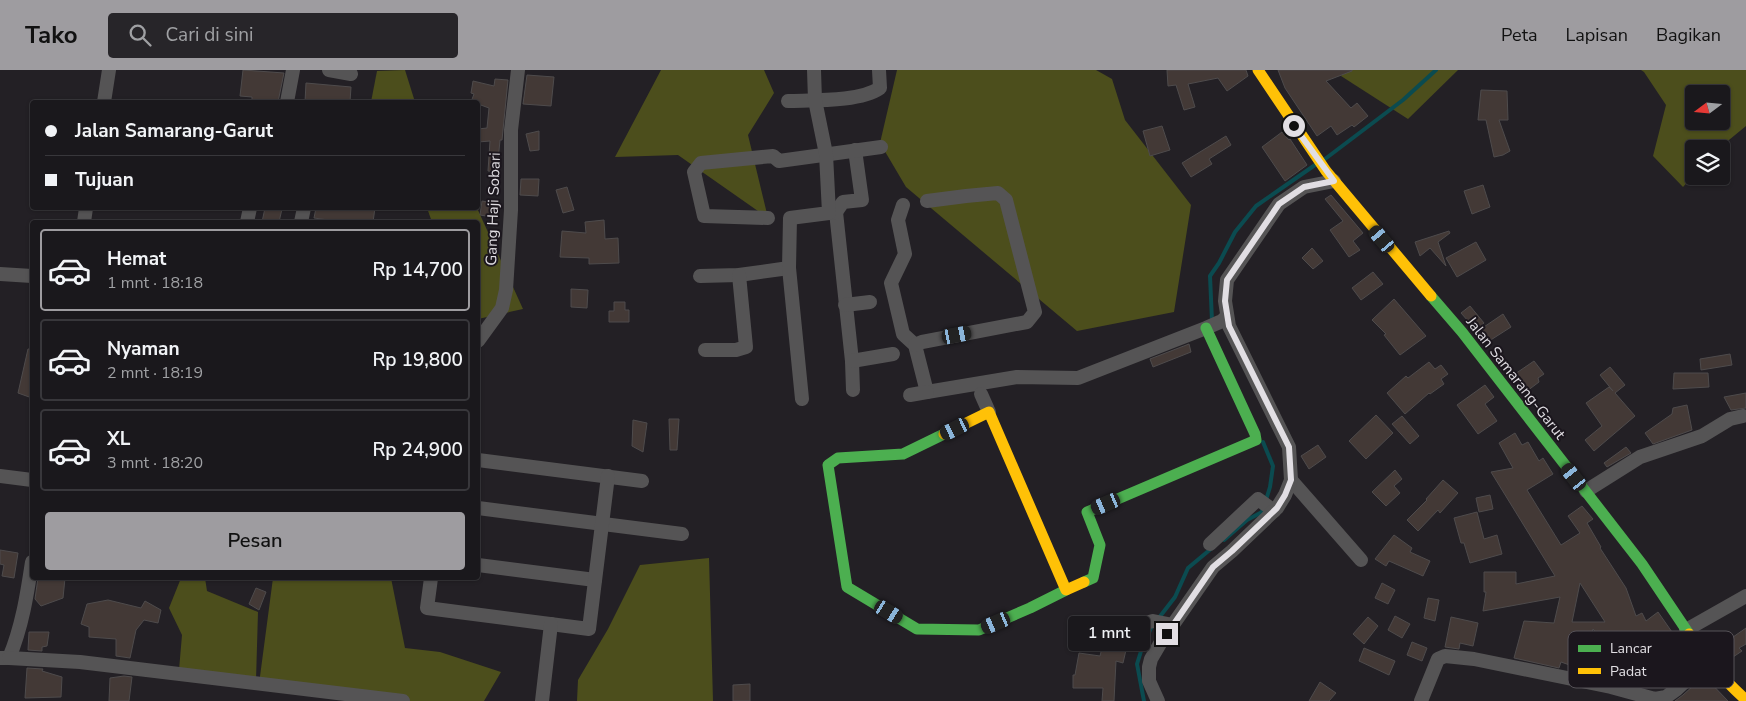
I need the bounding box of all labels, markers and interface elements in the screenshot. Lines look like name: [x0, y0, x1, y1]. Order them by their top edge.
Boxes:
search box: [108, 13, 458, 58]
text: Tako: [25, 19, 78, 51]
icon: search: [126, 21, 154, 49]
text: Cari di sini: [166, 22, 253, 48]
text: Peta: [1501, 23, 1537, 47]
text: Lapisan: [1565, 23, 1628, 47]
text: Bagikan: [1656, 23, 1721, 47]
north arrow: [1685, 85, 1730, 130]
map controls: [1685, 85, 1730, 185]
route start: [1283, 115, 1305, 137]
text: Jalan Samarang-Garut: [75, 118, 273, 144]
button: layers: [1685, 140, 1730, 185]
street label: Gang Haji Sobari: [481, 152, 505, 266]
text: Tujuan: [75, 167, 134, 193]
car: [1366, 223, 1397, 255]
text: Hemat: [107, 246, 166, 272]
icon: car: [47, 248, 92, 293]
text: Rp 14,700: [372, 257, 463, 283]
text: 1 mnt · 18:18: [107, 272, 203, 294]
street label: Jalan Samarang-Garut: [1461, 312, 1571, 444]
car: [940, 325, 973, 345]
text: Nyaman: [107, 336, 180, 362]
icon: car: [47, 338, 92, 383]
text: Rp 19,800: [372, 347, 463, 373]
text: 2 mnt · 18:19: [107, 362, 203, 384]
car: [938, 416, 971, 442]
text: XL: [107, 426, 130, 452]
icon: car: [47, 428, 92, 473]
text: Rp 24,900: [372, 437, 463, 463]
text: 3 mnt · 18:20: [107, 452, 203, 474]
car: [1558, 461, 1589, 493]
car: [1089, 491, 1122, 517]
button: Pesan: [45, 512, 465, 570]
car: [872, 598, 905, 626]
car: [979, 610, 1012, 636]
callout: 1 mnt: [1067, 616, 1150, 652]
text: 1 mnt: [1088, 622, 1130, 644]
route end: [1156, 623, 1178, 645]
legend: [1568, 631, 1734, 688]
text: Lancar: [1610, 639, 1652, 658]
text: Padat: [1610, 662, 1647, 681]

